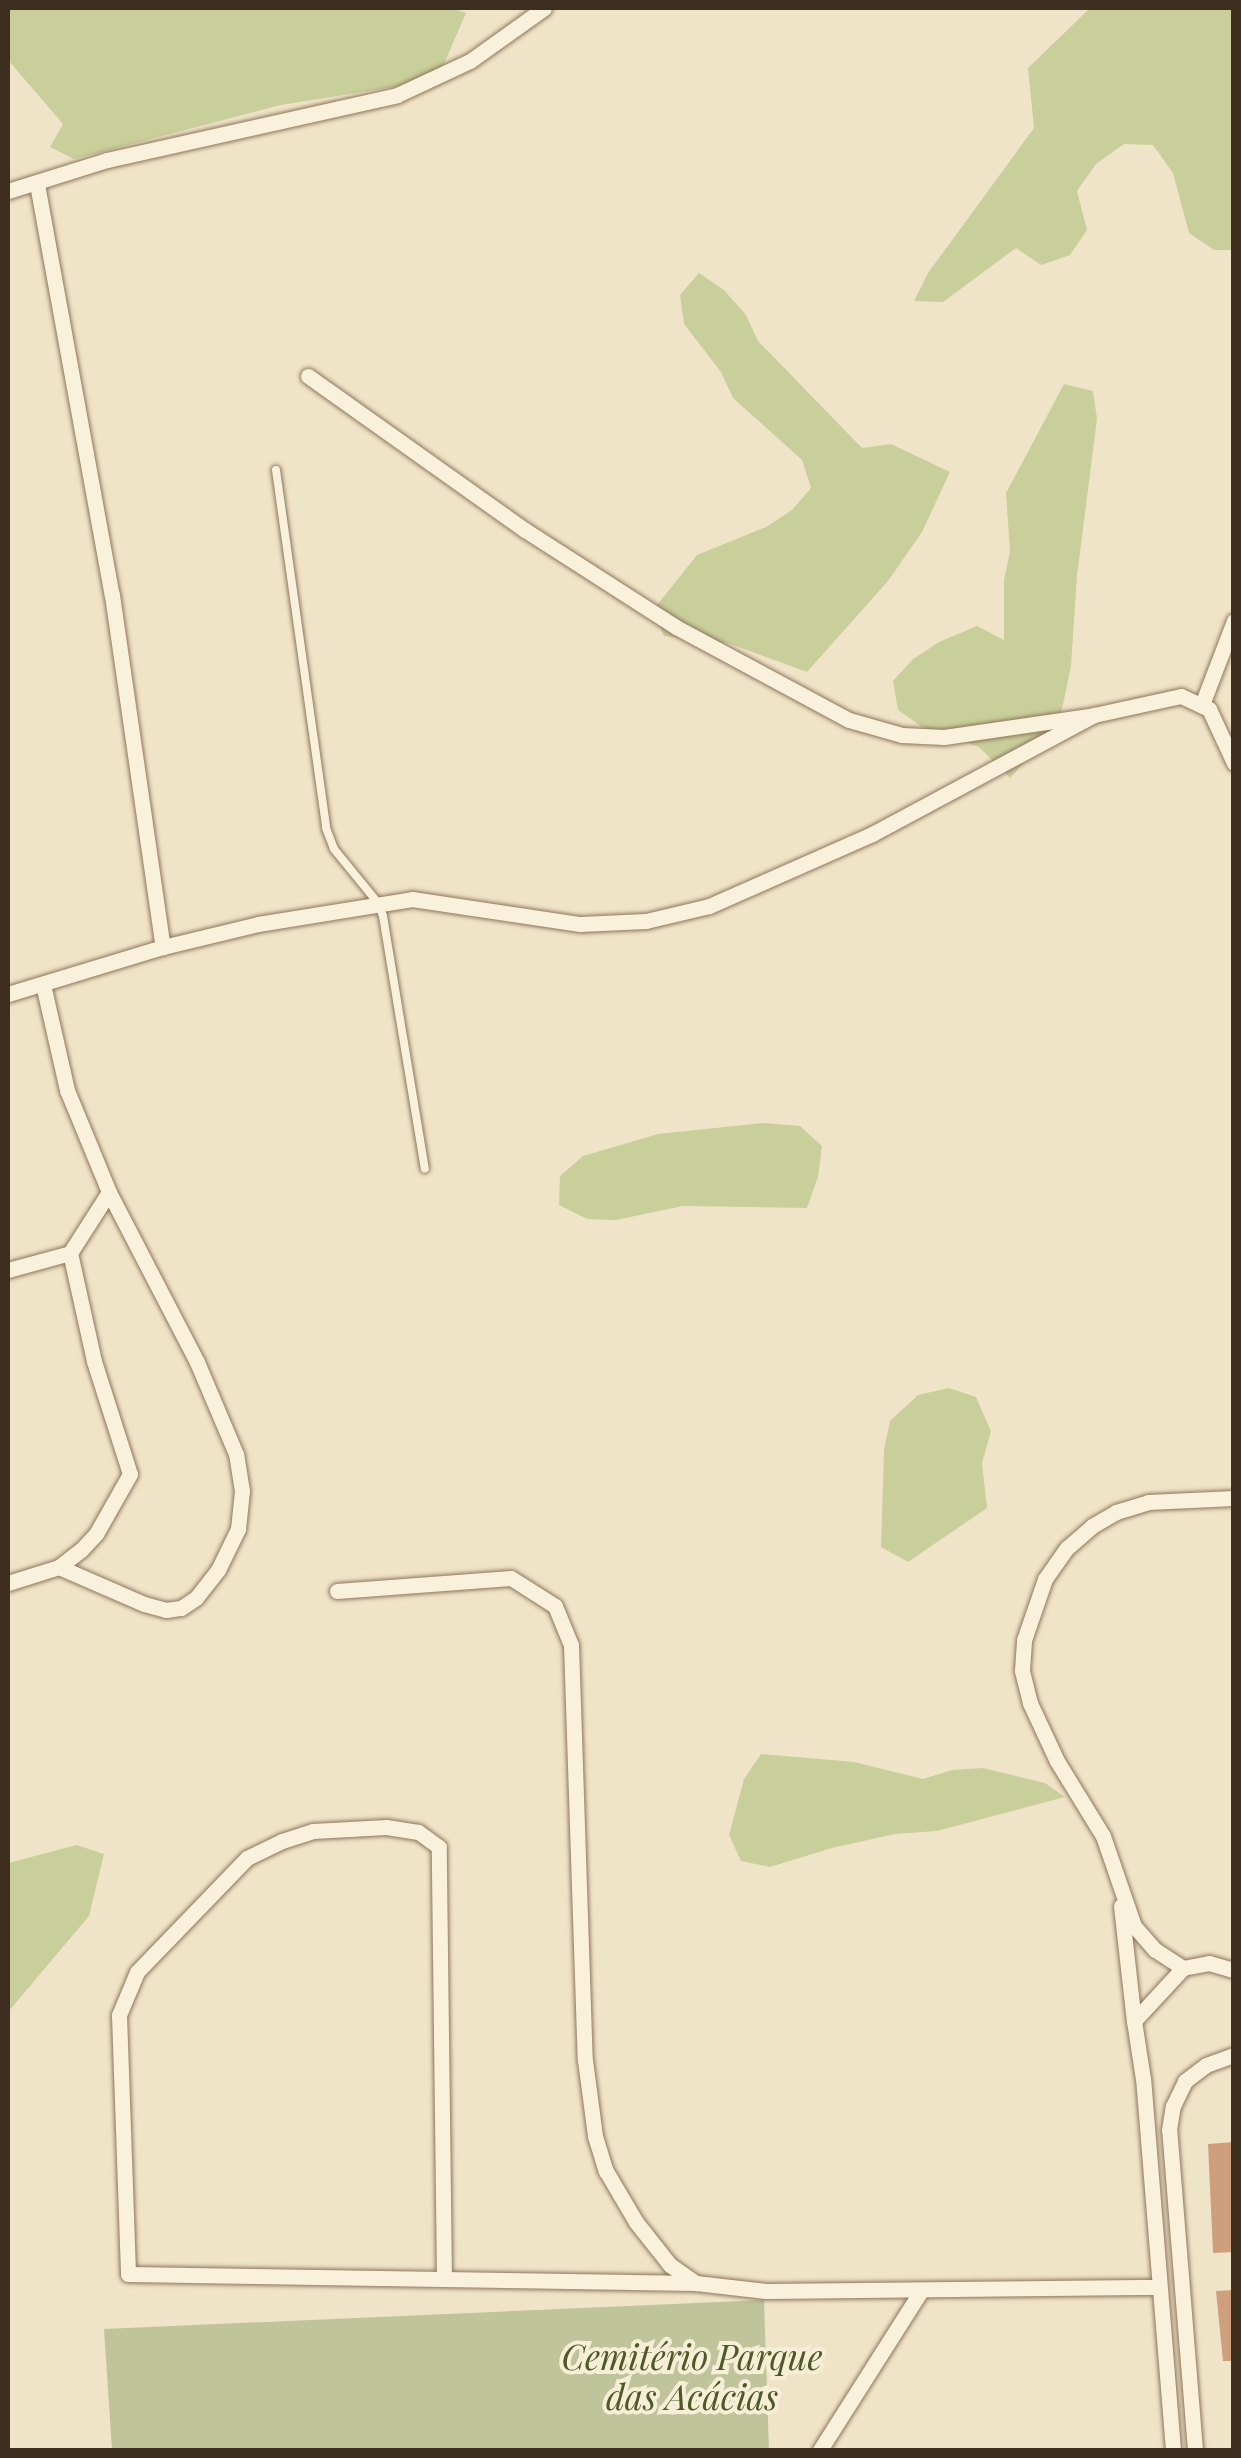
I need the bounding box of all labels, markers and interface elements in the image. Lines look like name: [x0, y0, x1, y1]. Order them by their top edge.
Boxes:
park label: Cemitério Parque das Acácias: [562, 2335, 822, 2417]

